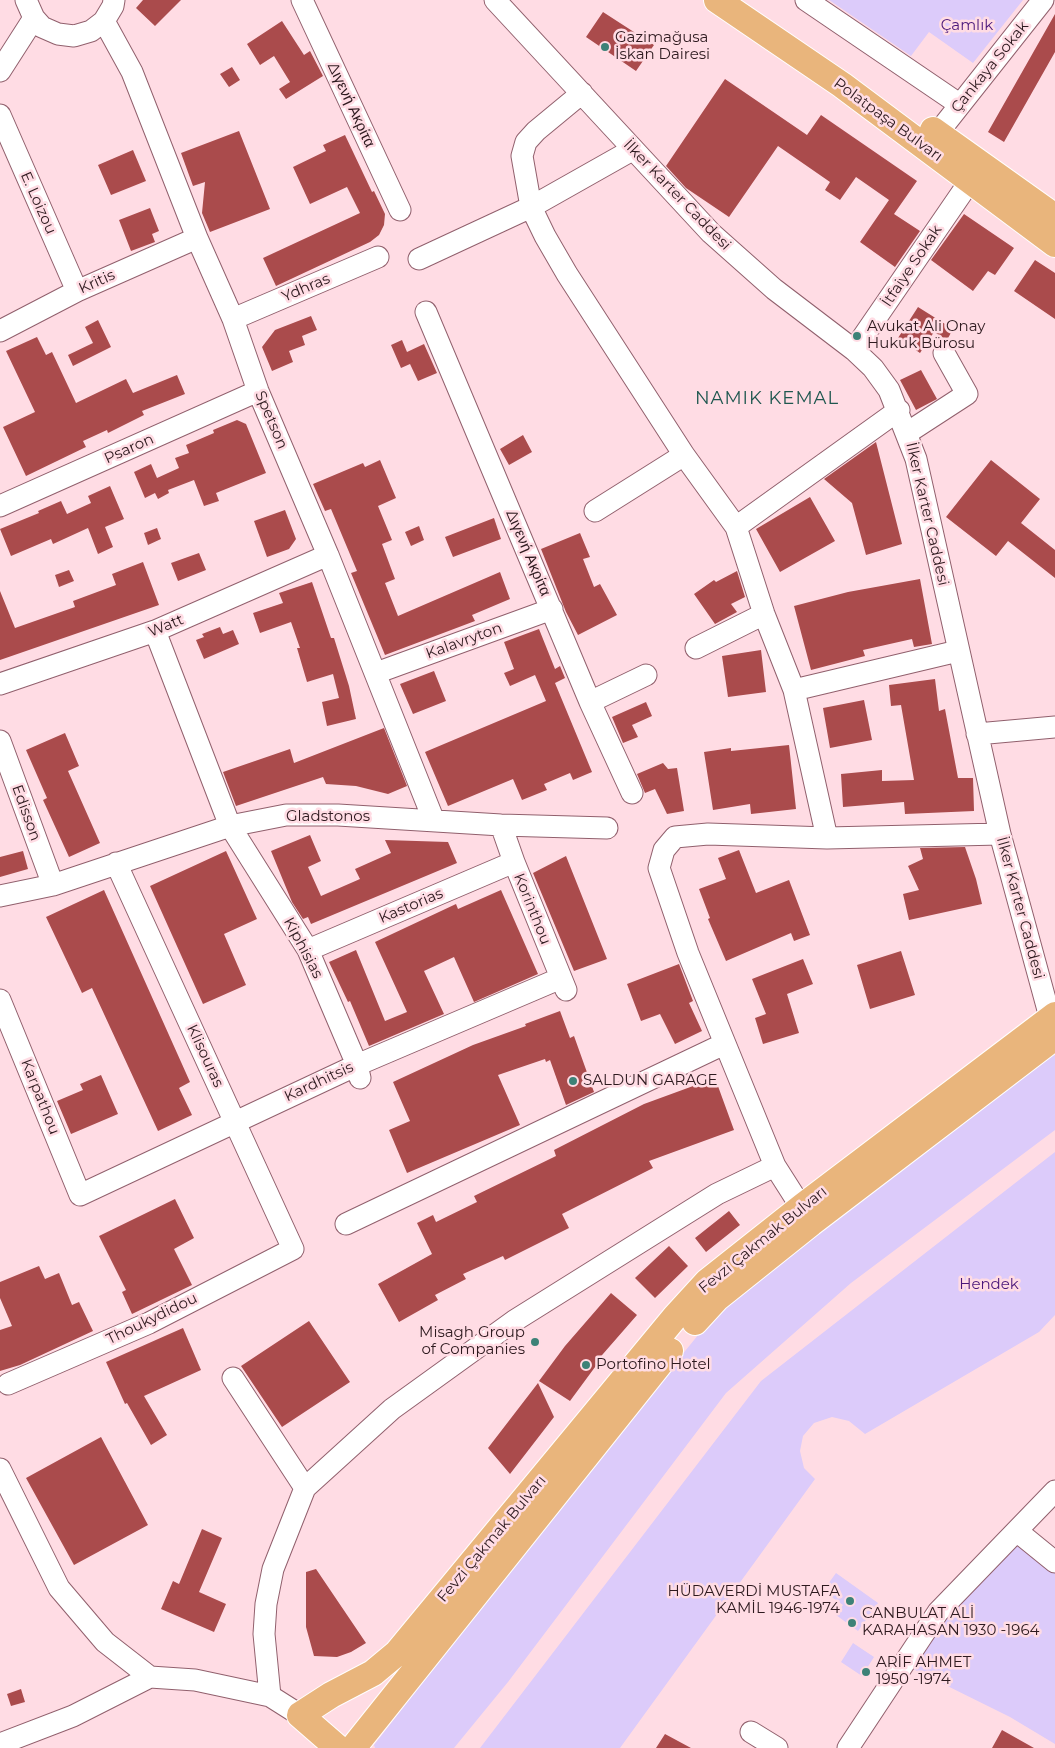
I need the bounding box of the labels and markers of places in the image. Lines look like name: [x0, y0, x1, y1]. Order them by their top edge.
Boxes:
place label: Gazimağusa İskan Dairesi: [615, 29, 710, 64]
marker: Gazimağusa İskan Dairesi: [599, 41, 611, 53]
place label: Avukat Ali Onay Hukuk Bürosu: [867, 318, 985, 353]
marker: Avukat Ali Onay Hukuk Bürosu: [851, 330, 863, 342]
place label: SALDUN GARAGE: [583, 1072, 718, 1090]
marker: SALDUN GARAGE: [567, 1075, 579, 1087]
place label: Misagh Group of Companies: [419, 1324, 525, 1359]
marker: Misagh Group of Companies: [529, 1336, 541, 1348]
place label: Portofino Hotel: [596, 1356, 711, 1374]
marker: Portofino Hotel: [580, 1359, 592, 1371]
place label: HÜDAVERDİ MUSTAFA KAMİL 1946-1974: [668, 1583, 840, 1618]
marker: HÜDAVERDİ MUSTAFA KAMİL 1946-1974: [844, 1595, 856, 1607]
place label: CANBULAT ALİ KARAHASAN 1930 -1964: [862, 1605, 1039, 1640]
marker: CANBULAT ALİ KARAHASAN 1930 -1964: [846, 1617, 858, 1629]
place label: ARİF AHMET 1950 -1974: [876, 1654, 971, 1689]
marker: ARİF AHMET 1950 -1974: [860, 1666, 872, 1678]

